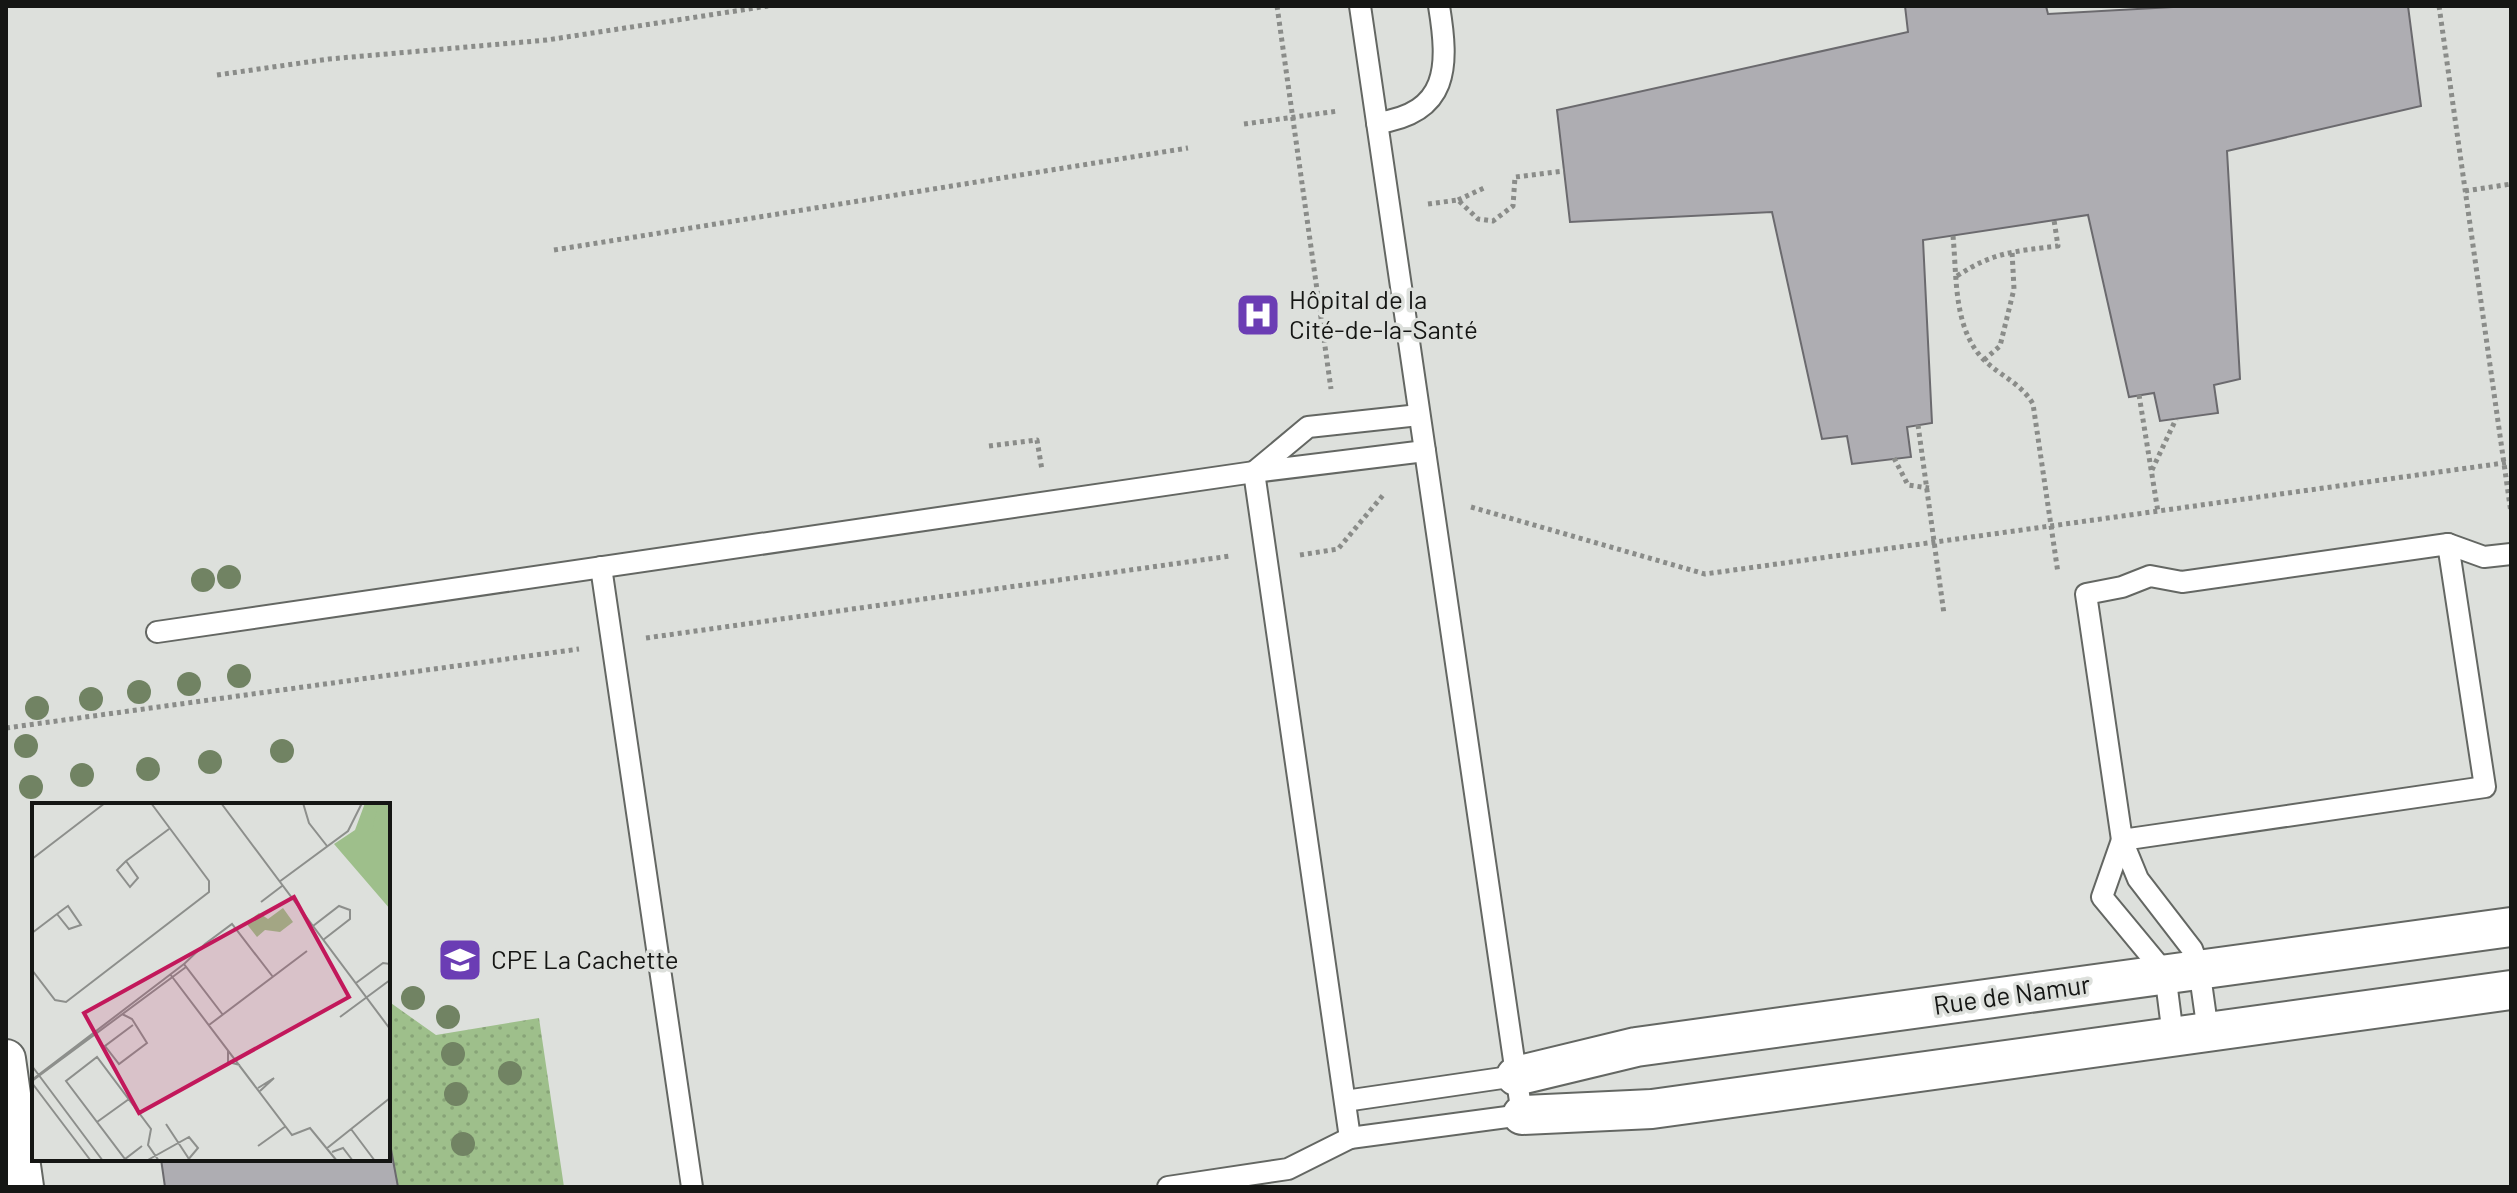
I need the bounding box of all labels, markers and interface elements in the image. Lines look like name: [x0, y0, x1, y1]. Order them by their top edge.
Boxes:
place label: Hôpital de la Cité-de-la-Santé: [1289, 283, 1478, 344]
hospital icon: Hôpital de la Cité-de-la-Santé: [1234, 291, 1282, 339]
inset map: [32, 803, 390, 1161]
school or university icon: CPE La Cachette: [436, 936, 484, 984]
place label: CPE La Cachette: [491, 943, 679, 974]
street label: Rue de Namur: [1931, 967, 2093, 1020]

